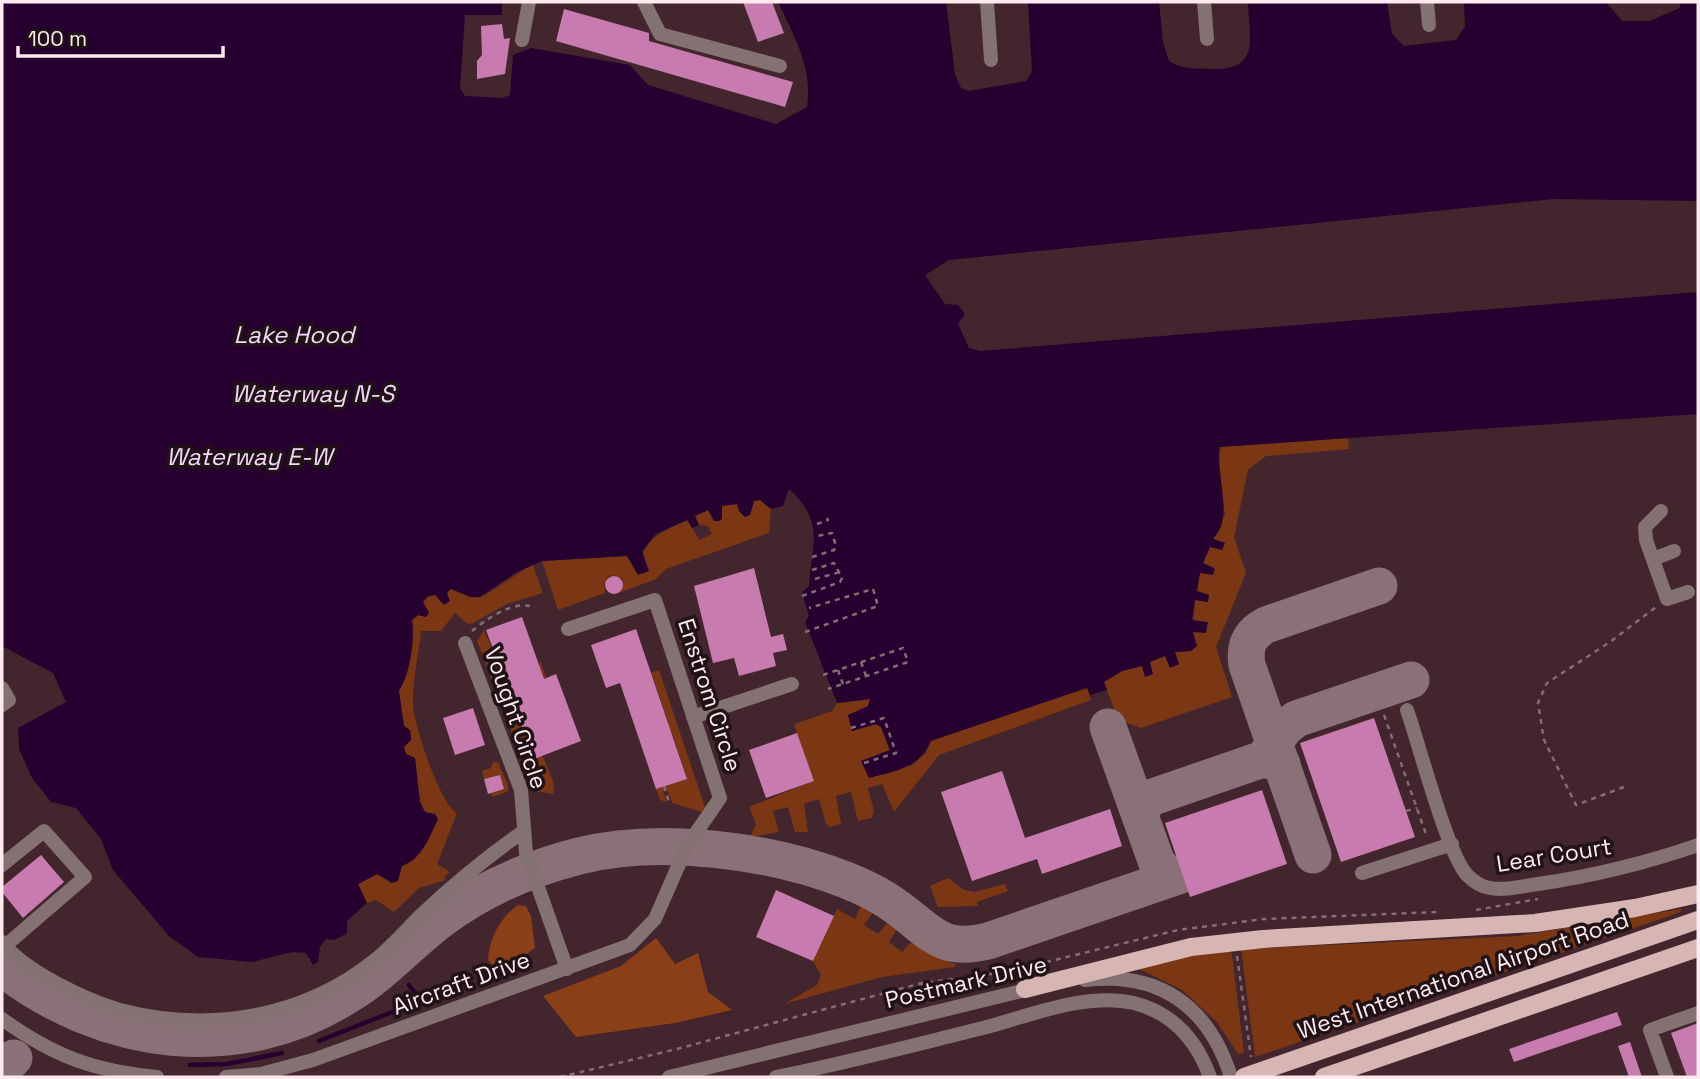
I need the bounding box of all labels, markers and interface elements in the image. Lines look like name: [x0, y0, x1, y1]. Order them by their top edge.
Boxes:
scale bar: [18, 14, 222, 58]
text: 100 m: [28, 25, 87, 52]
water label: Lake Hood: [234, 319, 357, 350]
water label: Waterway N-S: [232, 378, 397, 409]
water label: Waterway E-W: [166, 441, 336, 472]
street label: Enstrom Circle: [671, 615, 749, 775]
street label: Vought Circle: [478, 643, 554, 793]
street label: Lear Court: [1494, 831, 1614, 879]
street label: West International Airport Road: [1293, 904, 1633, 1046]
street label: Aircraft Drive: [388, 944, 534, 1022]
street label: Postmark Drive: [882, 949, 1050, 1015]

